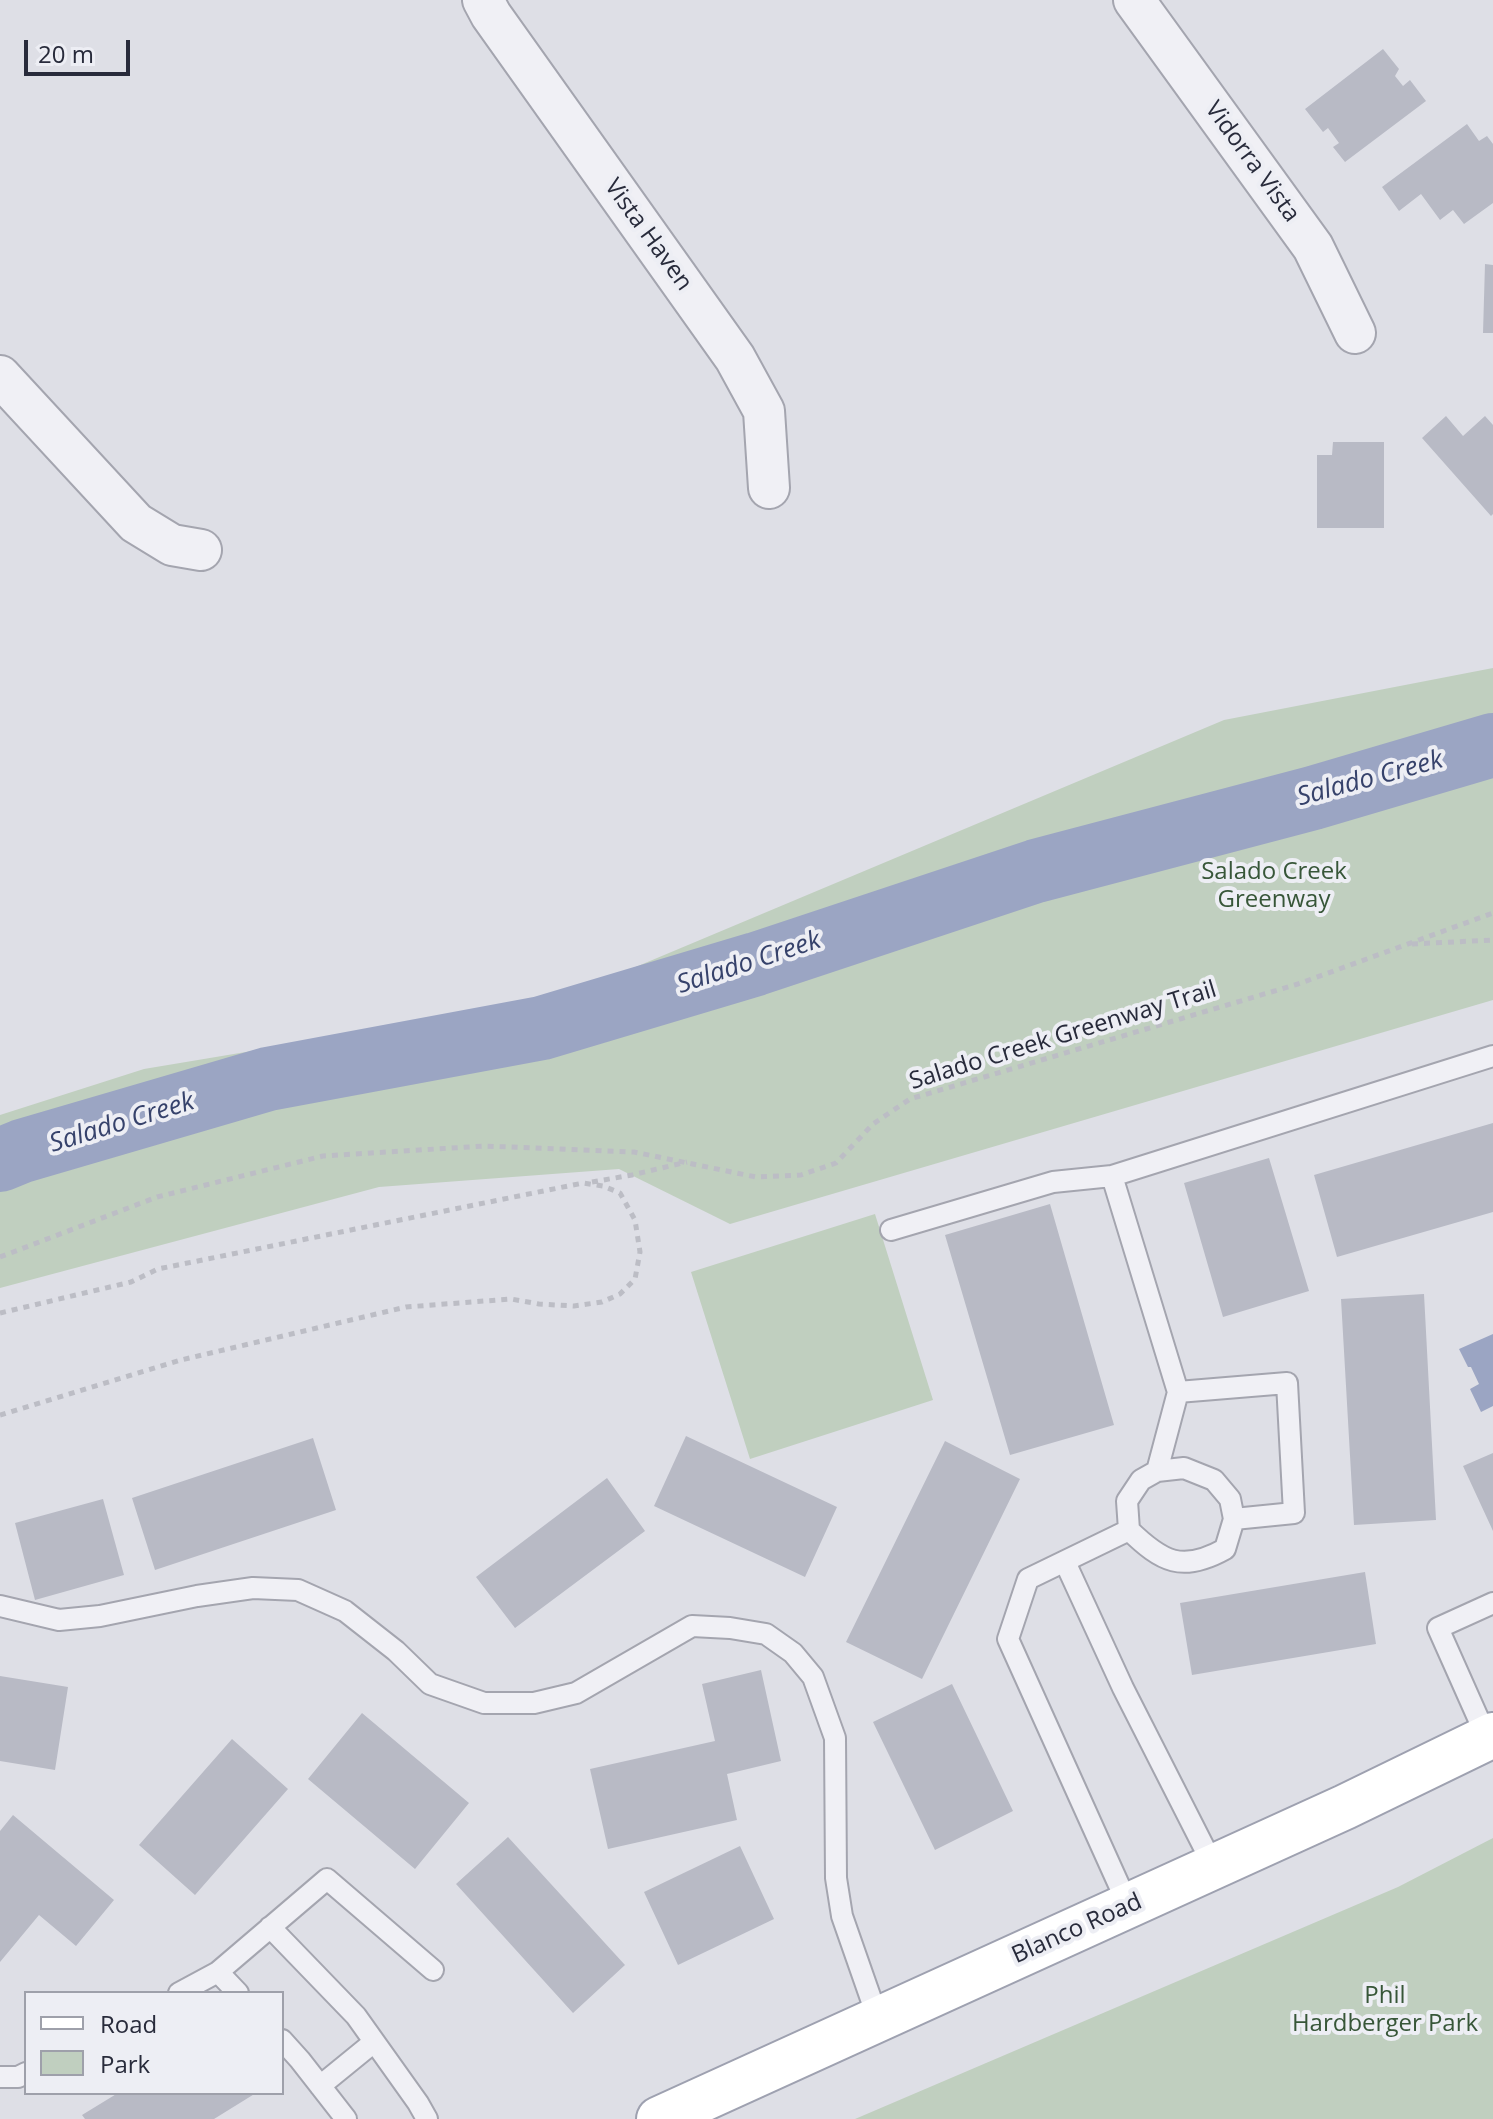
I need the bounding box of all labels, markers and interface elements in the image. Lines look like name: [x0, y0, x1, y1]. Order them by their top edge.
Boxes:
scale bar: [28, 24, 134, 74]
text: 20 m: [38, 37, 94, 70]
street label: Vidorra Vista: [1199, 96, 1305, 228]
street label: Vista Haven: [598, 173, 698, 297]
water label: Salado Creek: [1294, 745, 1446, 813]
park label: Salado Creek Greenway: [1201, 858, 1347, 914]
water label: Salado Creek: [673, 925, 825, 1001]
street label: Salado Creek Greenway Trail: [906, 976, 1220, 1096]
water label: Salado Creek: [46, 1086, 198, 1160]
street label: Blanco Road: [1008, 1888, 1146, 1970]
park label: Phil Hardberger Park: [1292, 1982, 1478, 2038]
legend: [24, 1991, 284, 2095]
text: Road: [100, 2007, 157, 2040]
text: Park: [100, 2047, 150, 2080]

